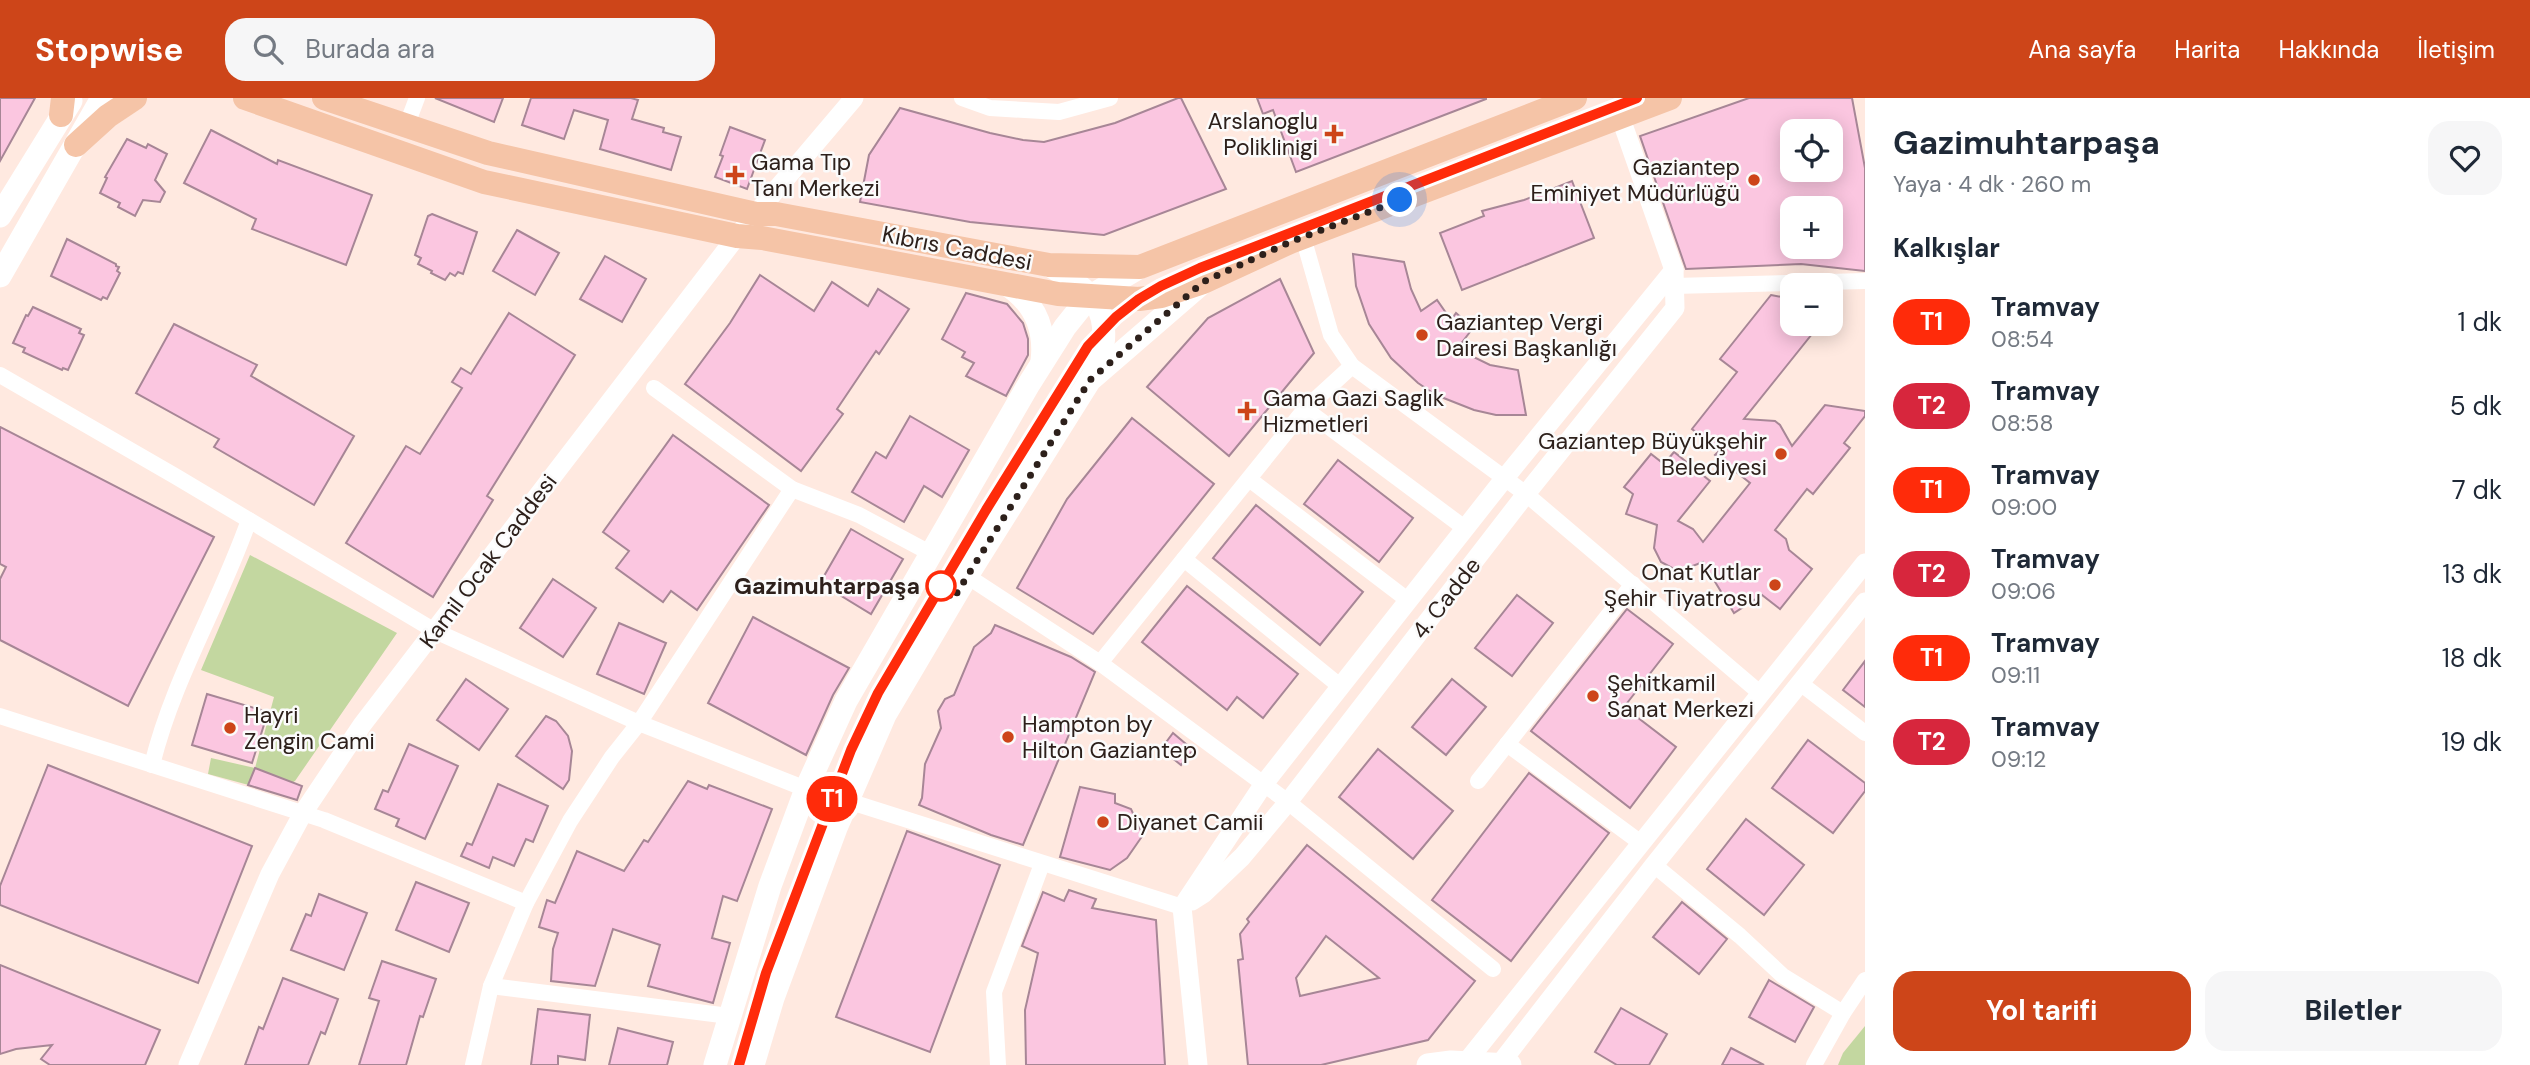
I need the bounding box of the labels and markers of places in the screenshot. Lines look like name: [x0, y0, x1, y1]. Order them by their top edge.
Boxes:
place label: Arslanoglu Poliklinigi: [1208, 106, 1318, 162]
marker: Arslanoglu Poliklinigi: [1324, 124, 1344, 144]
place label: Gama Tıp Tanı Merkezi: [751, 147, 880, 203]
place label: Gaziantep Eminiyet Müdürlüğü: [1531, 152, 1740, 208]
marker: Gama Tıp Tanı Merkezi: [725, 165, 745, 185]
marker: Gaziantep Eminiyet Müdürlüğü: [1746, 172, 1762, 188]
place label: Gaziantep Vergi Dairesi Başkanlığı: [1436, 307, 1617, 363]
marker: Gaziantep Vergi Dairesi Başkanlığı: [1414, 327, 1430, 343]
place label: Gama Gazi Saglık Hizmetleri: [1263, 383, 1445, 439]
marker: Gama Gazi Saglık Hizmetleri: [1237, 401, 1257, 421]
place label: Gaziantep Büyükşehir Belediyesi: [1538, 426, 1767, 482]
marker: Gaziantep Büyükşehir Belediyesi: [1773, 446, 1789, 462]
place label: Onat Kutlar Şehir Tiyatrosu: [1604, 557, 1761, 613]
place label: Gazimuhtarpaşa: [734, 571, 920, 601]
marker: Gazimuhtarpaşa: [926, 571, 956, 601]
marker: Onat Kutlar Şehir Tiyatrosu: [1767, 577, 1783, 593]
place label: Şehitkamil Sanat Merkezi: [1607, 668, 1754, 724]
marker: Şehitkamil Sanat Merkezi: [1585, 688, 1601, 704]
place label: Hayri Zengin Cami: [244, 700, 375, 756]
place label: Hampton by Hilton Gaziantep: [1022, 709, 1197, 765]
marker: Hayri Zengin Cami: [222, 720, 238, 736]
marker: Hampton by Hilton Gaziantep: [1000, 729, 1016, 745]
place label: Diyanet Camii: [1117, 807, 1263, 837]
marker: Diyanet Camii: [1095, 814, 1111, 830]

